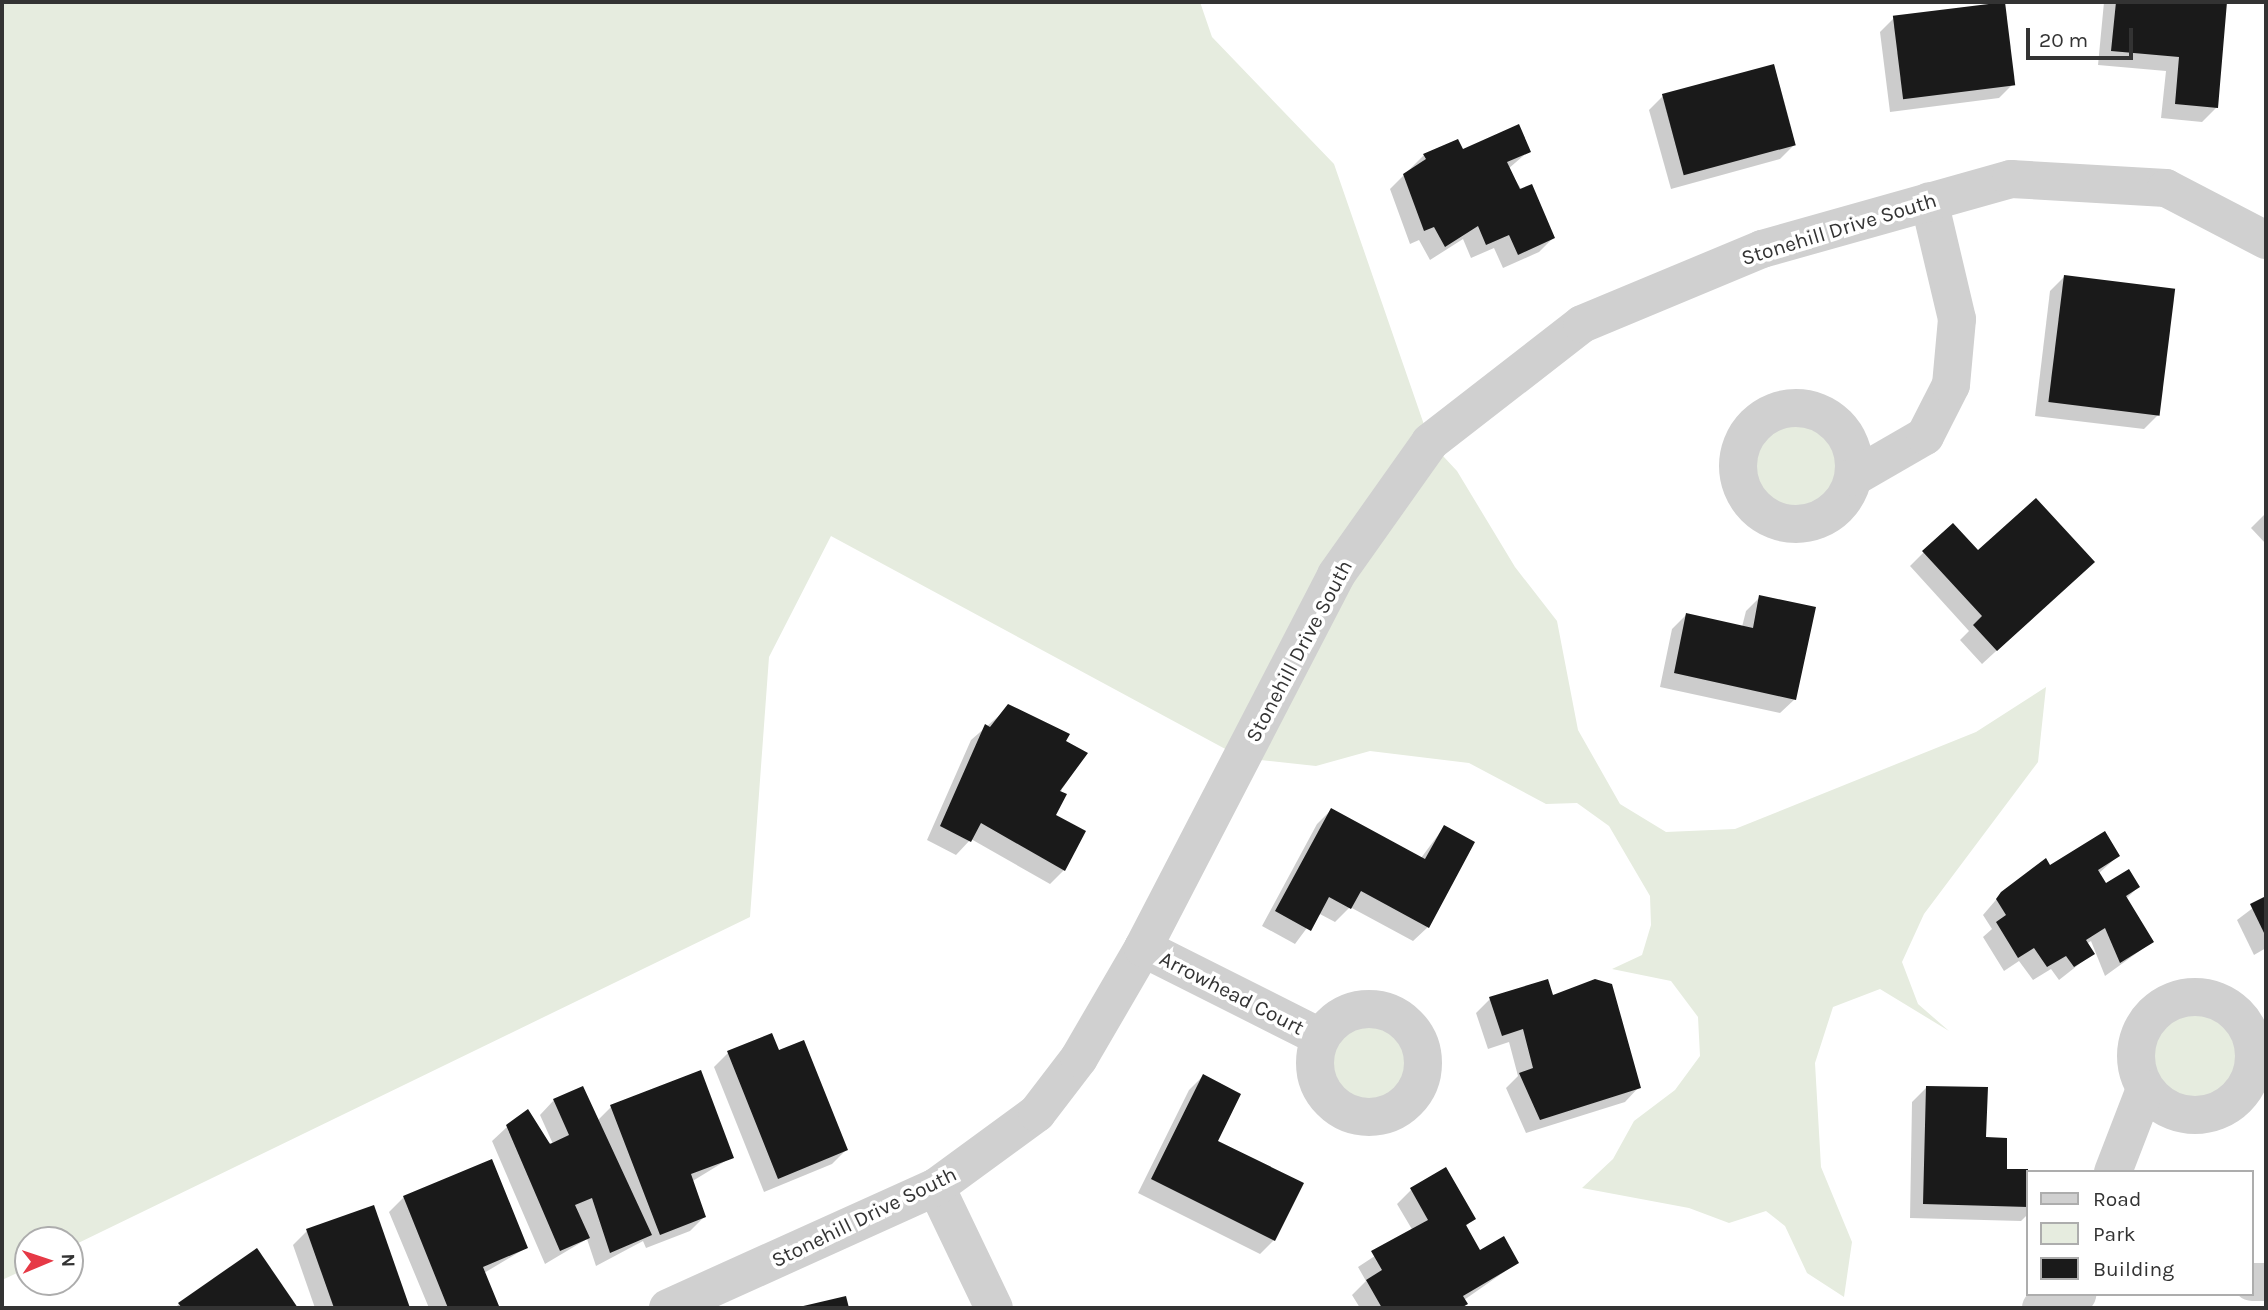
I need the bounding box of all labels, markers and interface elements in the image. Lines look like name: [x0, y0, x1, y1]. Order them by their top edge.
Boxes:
scale bar: [2030, 14, 2137, 58]
text: 20 m: [2039, 28, 2088, 52]
street label: Stonehill Drive South: [1738, 187, 1940, 271]
street label: Stonehill Drive South: [1240, 556, 1358, 746]
street label: Arrowhead Court: [1155, 946, 1309, 1040]
street label: Stonehill Drive South: [767, 1161, 961, 1273]
legend: [2026, 1170, 2254, 1296]
text: Road: [2093, 1187, 2141, 1211]
text: Park: [2093, 1222, 2136, 1246]
north arrow: [14, 1226, 84, 1296]
text: N: [57, 1253, 79, 1268]
text: Building: [2093, 1257, 2174, 1281]

